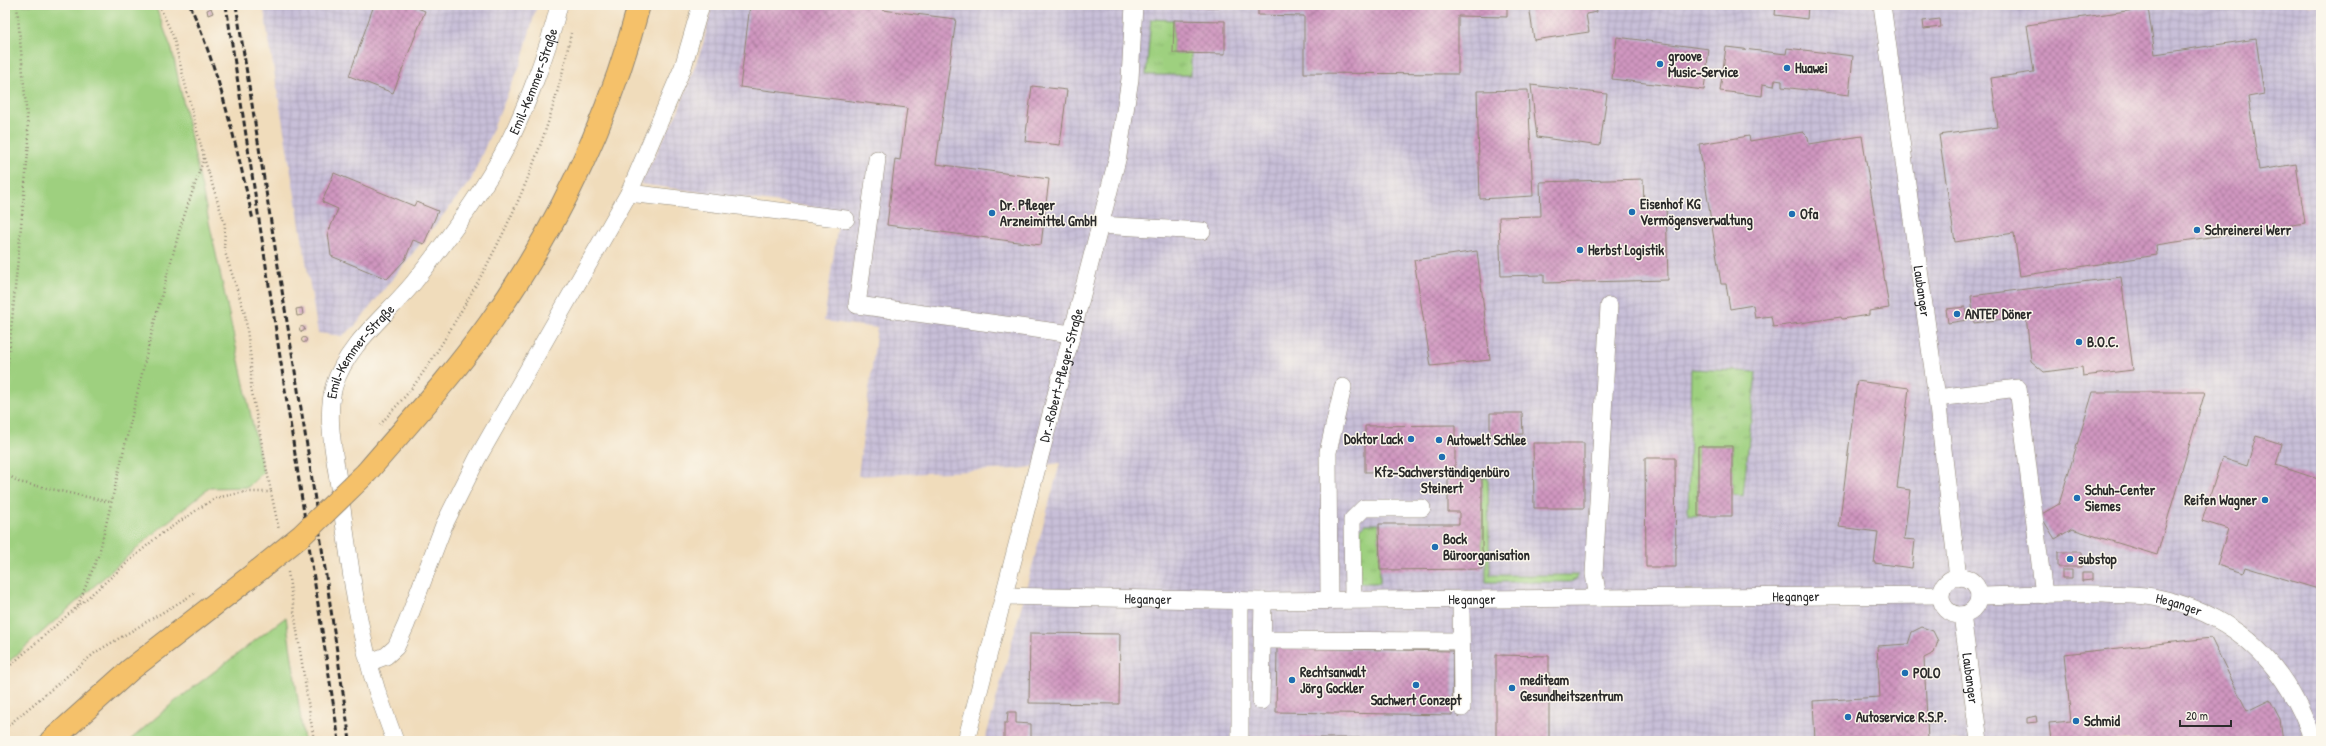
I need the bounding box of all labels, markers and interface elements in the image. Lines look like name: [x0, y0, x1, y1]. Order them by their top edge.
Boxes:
street label: Emil-Kemmer-Straße: [504, 25, 561, 137]
place label: groove Music-Service: [1668, 46, 1739, 81]
place label: Huawei: [1795, 58, 1828, 77]
marker: groove Music-Service: [1655, 59, 1665, 69]
marker: Huawei: [1782, 63, 1792, 73]
place label: Eisenhof KG Vermögensverwaltung: [1640, 194, 1753, 231]
place label: Dr. Pfleger Arzneimittel GmbH: [1000, 195, 1097, 230]
place label: Ofa: [1800, 204, 1819, 223]
marker: Eisenhof KG Vermögensverwaltung: [1627, 207, 1637, 217]
marker: Dr. Pfleger Arzneimittel GmbH: [987, 208, 997, 218]
marker: Ofa: [1787, 209, 1797, 219]
place label: Schreinerei Werr: [2205, 220, 2292, 239]
marker: Schreinerei Werr: [2192, 225, 2202, 235]
place label: Herbst Logistik: [1588, 240, 1664, 261]
marker: Herbst Logistik: [1575, 245, 1585, 255]
street label: Laubanger: [1910, 265, 1936, 318]
street label: Emil-Kemmer-Straße: [322, 299, 399, 400]
place label: ANTEP Döner: [1965, 304, 2032, 323]
street label: Dr.-Robert-Pfleger-Straße: [1034, 306, 1087, 444]
marker: ANTEP Döner: [1952, 309, 1962, 319]
place label: B.O.C.: [2087, 332, 2119, 351]
marker: B.O.C.: [2074, 337, 2084, 347]
place label: Doktor Lack: [1344, 429, 1403, 448]
place label: Autowelt Schlee: [1447, 430, 1527, 449]
marker: Doktor Lack: [1406, 434, 1416, 444]
marker: Autowelt Schlee: [1434, 435, 1444, 445]
marker: Kfz-Sachverständigenbüro Steinert: [1437, 452, 1447, 462]
place label: Kfz-Sachverständigenbüro Steinert: [1375, 462, 1510, 497]
place label: Schuh-Center Siemes: [2085, 480, 2156, 515]
place label: Reifen Wagner: [2184, 490, 2258, 511]
marker: Schuh-Center Siemes: [2072, 493, 2082, 503]
marker: Reifen Wagner: [2260, 495, 2270, 505]
place label: Bock Büroorganisation: [1443, 529, 1530, 566]
marker: Bock Büroorganisation: [1430, 542, 1440, 552]
place label: substop: [2078, 549, 2118, 570]
marker: substop: [2065, 554, 2075, 564]
street label: Heganger: [1772, 586, 1820, 606]
street label: Heganger: [1124, 588, 1172, 609]
street label: Heganger: [2154, 588, 2206, 620]
street label: Heganger: [1448, 589, 1496, 609]
street label: Laubanger: [1958, 652, 1984, 706]
place label: Rechtsanwalt Jörg Gockler: [1300, 662, 1367, 699]
place label: POLO: [1913, 663, 1941, 682]
marker: POLO: [1900, 668, 1910, 678]
place label: mediteam Gesundheitszentrum: [1520, 670, 1624, 705]
marker: Rechtsanwalt Jörg Gockler: [1287, 675, 1297, 685]
marker: Sachwert Conzept: [1411, 680, 1421, 690]
marker: mediteam Gesundheitszentrum: [1507, 683, 1517, 693]
place label: Sachwert Conzept: [1371, 690, 1463, 711]
scale bar: [2180, 702, 2231, 728]
place label: Autoservice R.S.P.: [1856, 707, 1947, 726]
text: 20 m: [2186, 707, 2208, 724]
place label: Schmid: [2084, 711, 2120, 730]
marker: Autoservice R.S.P.: [1843, 712, 1853, 722]
marker: Schmid: [2071, 716, 2081, 726]

